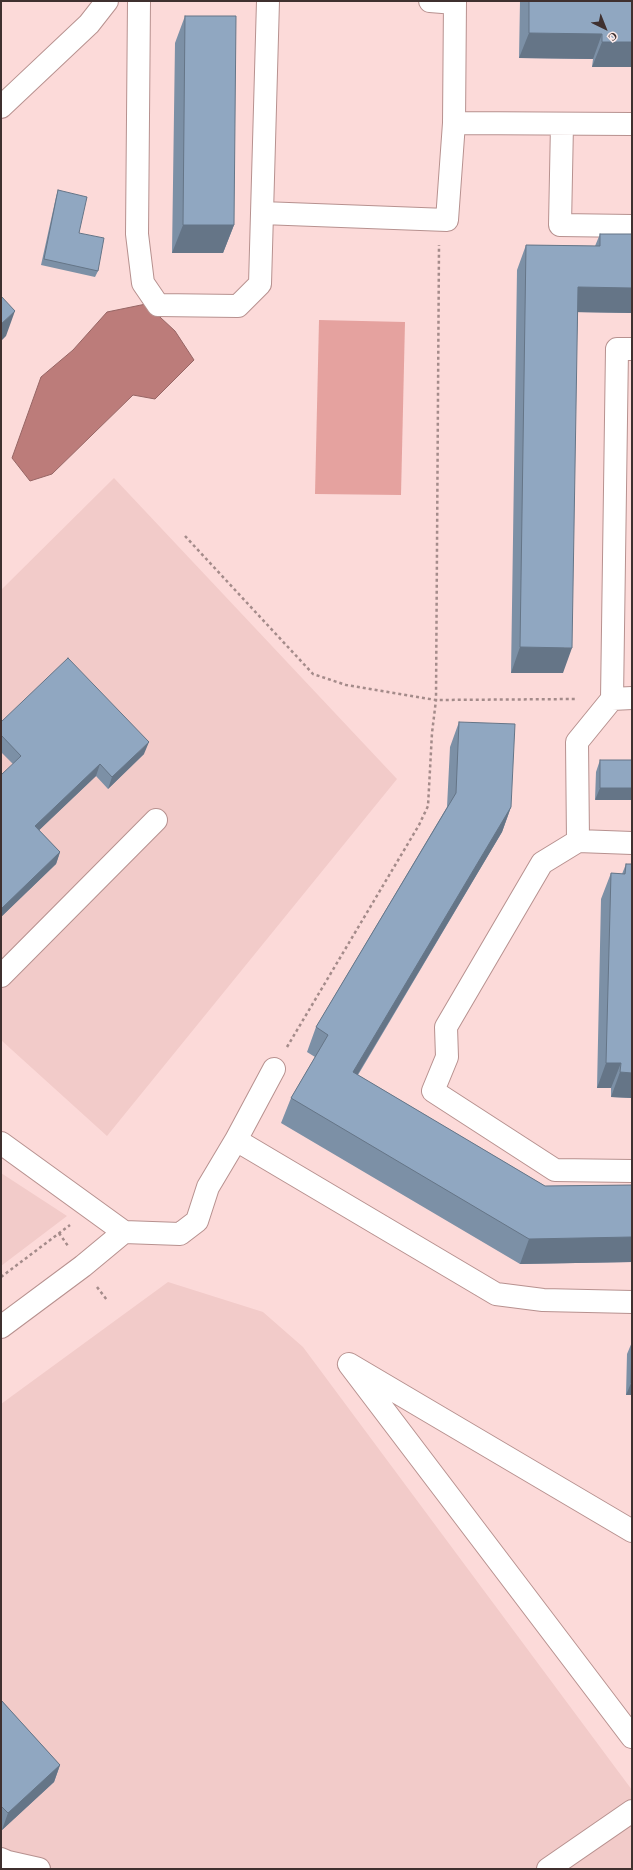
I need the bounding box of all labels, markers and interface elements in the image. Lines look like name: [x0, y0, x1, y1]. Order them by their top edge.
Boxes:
north arrow: [585, 8, 625, 48]
text: С: [606, 29, 621, 45]

